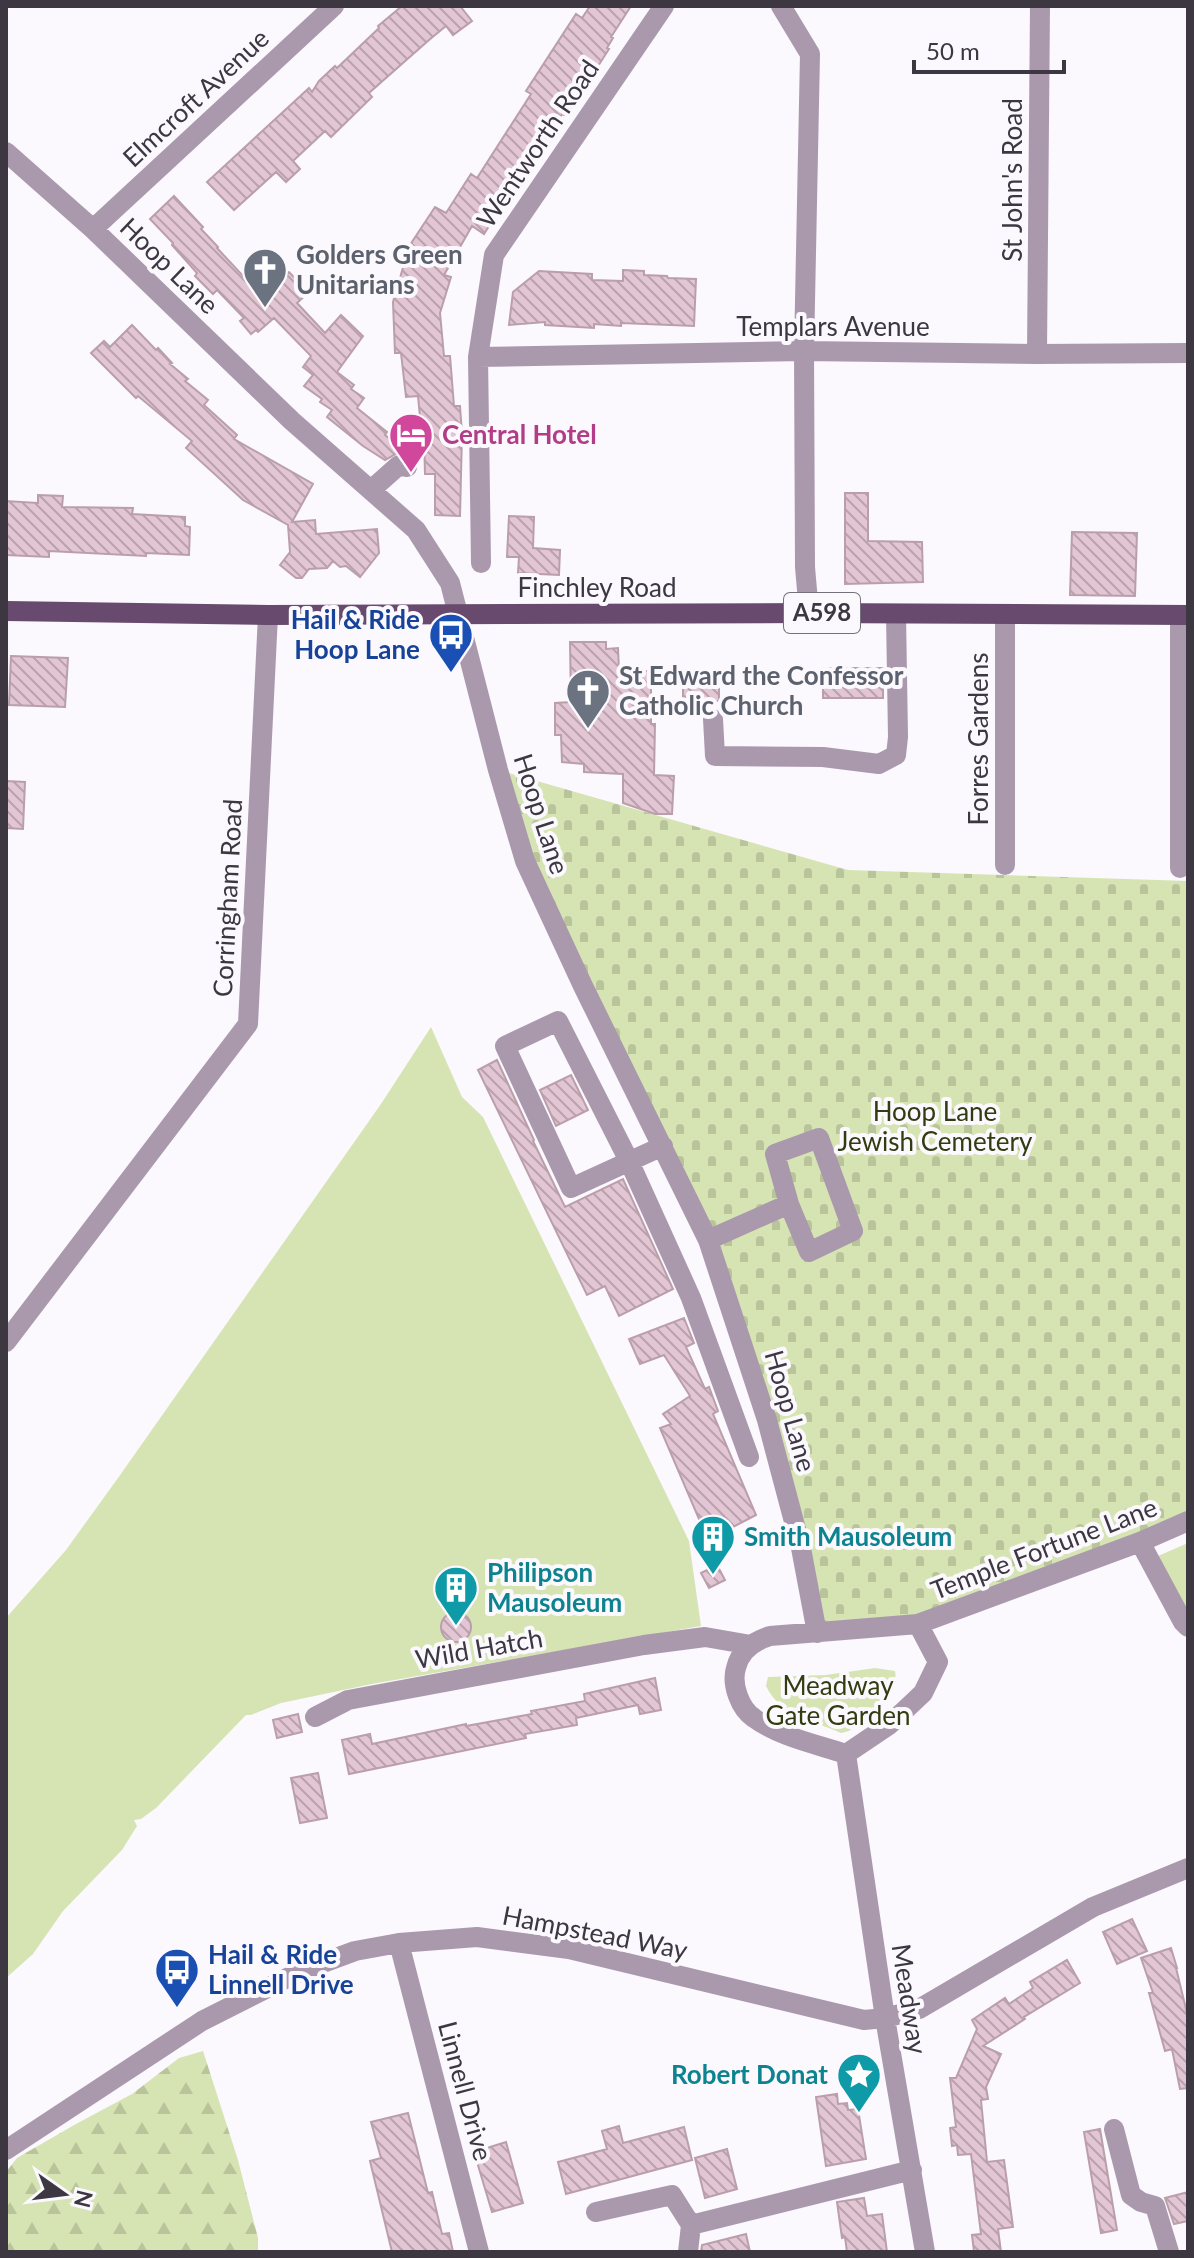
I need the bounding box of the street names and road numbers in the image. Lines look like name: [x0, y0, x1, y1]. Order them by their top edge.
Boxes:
street label: Elmcroft Avenue: [116, 21, 275, 173]
street label: Wentworth Road: [469, 53, 605, 233]
street label: St John's Road: [996, 98, 1028, 262]
street label: Hoop Lane: [114, 210, 226, 320]
street label: Templars Avenue: [736, 310, 930, 342]
street label: Finchley Road: [518, 571, 676, 603]
road number: A598: [784, 593, 860, 633]
street label: Forres Gardens: [962, 652, 994, 826]
street label: Hoop Lane: [507, 749, 576, 878]
street label: Corringham Road: [206, 798, 248, 998]
street label: Hoop Lane: [758, 1346, 824, 1475]
street label: Temple Fortune Lane: [926, 1490, 1161, 1606]
street label: Wild Hatch: [413, 1621, 545, 1675]
street label: Hampstead Way: [500, 1898, 691, 1966]
street label: Meadway: [885, 1941, 935, 2057]
street label: Linnell Drive: [432, 2017, 500, 2164]

